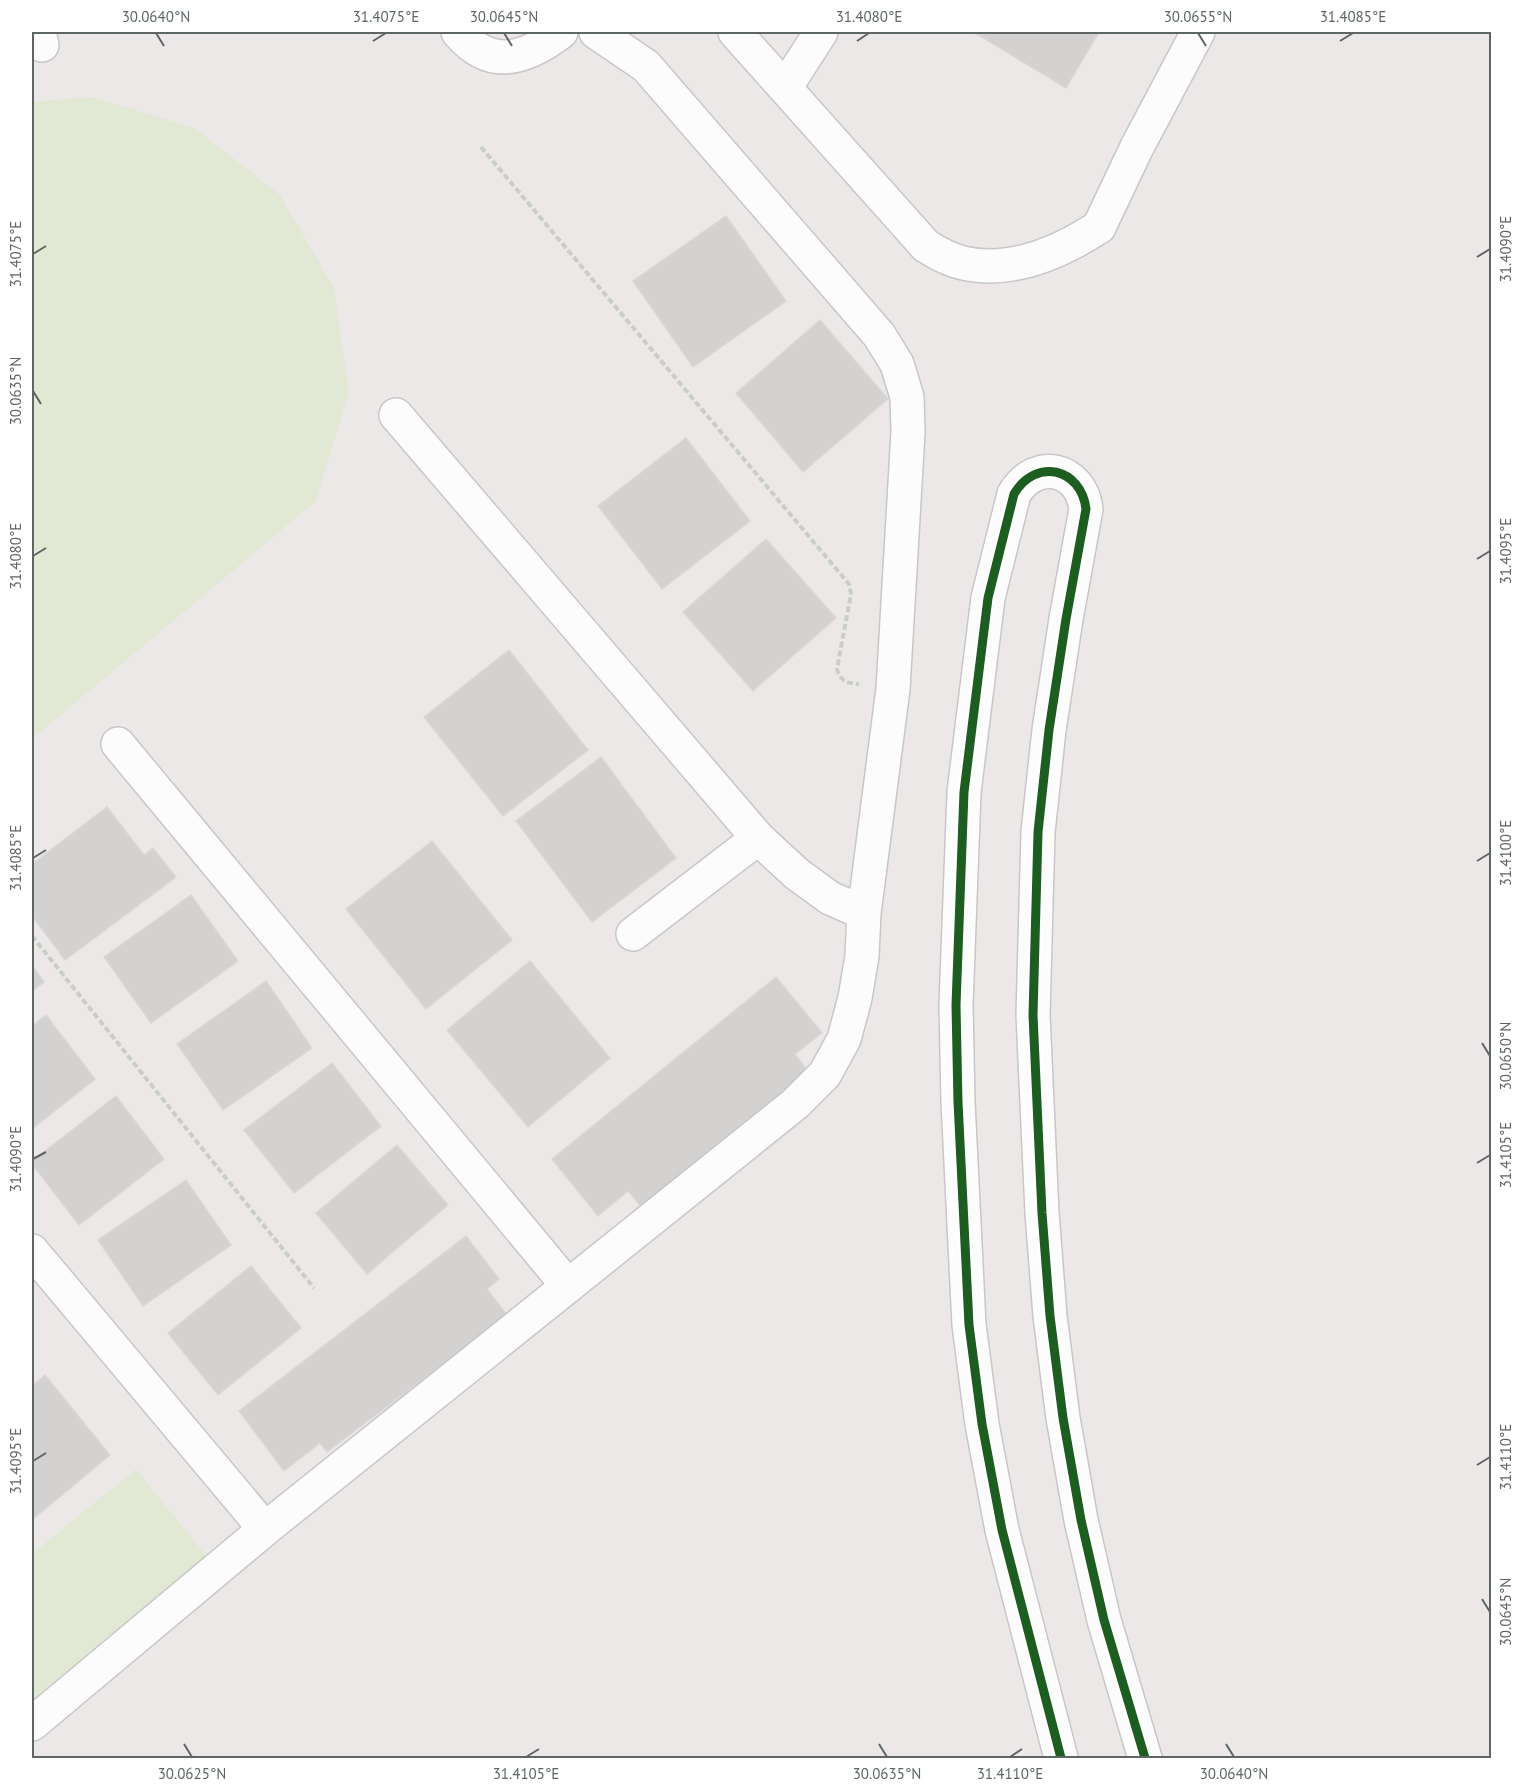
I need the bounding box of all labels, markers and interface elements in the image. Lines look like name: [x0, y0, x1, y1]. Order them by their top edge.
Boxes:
text: 30.0640°N: [122, 7, 190, 26]
text: 31.4075°E: [353, 7, 419, 26]
text: 30.0645°N: [470, 7, 538, 26]
text: 31.4080°E: [836, 7, 902, 26]
text: 30.0655°N: [1164, 7, 1232, 26]
text: 31.4085°E: [1320, 7, 1386, 26]
text: 31.4090°E: [1496, 216, 1515, 282]
text: 31.4075°E: [6, 221, 25, 287]
text: 30.0635°N: [6, 357, 25, 425]
text: 31.4095°E: [1496, 518, 1515, 584]
text: 31.4080°E: [6, 523, 25, 589]
text: 31.4100°E: [1496, 820, 1515, 886]
text: 31.4085°E: [6, 825, 25, 891]
text: 30.0650°N: [1496, 1022, 1515, 1090]
text: 31.4105°E: [1496, 1122, 1515, 1188]
text: 31.4090°E: [6, 1126, 25, 1192]
text: 31.4110°E: [1496, 1424, 1515, 1490]
text: 31.4095°E: [6, 1428, 25, 1494]
text: 30.0645°N: [1496, 1578, 1515, 1646]
text: 30.0625°N: [158, 1764, 226, 1783]
text: 31.4105°E: [493, 1764, 559, 1783]
text: 30.0635°N: [853, 1764, 921, 1783]
text: 31.4110°E: [977, 1764, 1043, 1783]
text: 30.0640°N: [1200, 1764, 1268, 1783]

